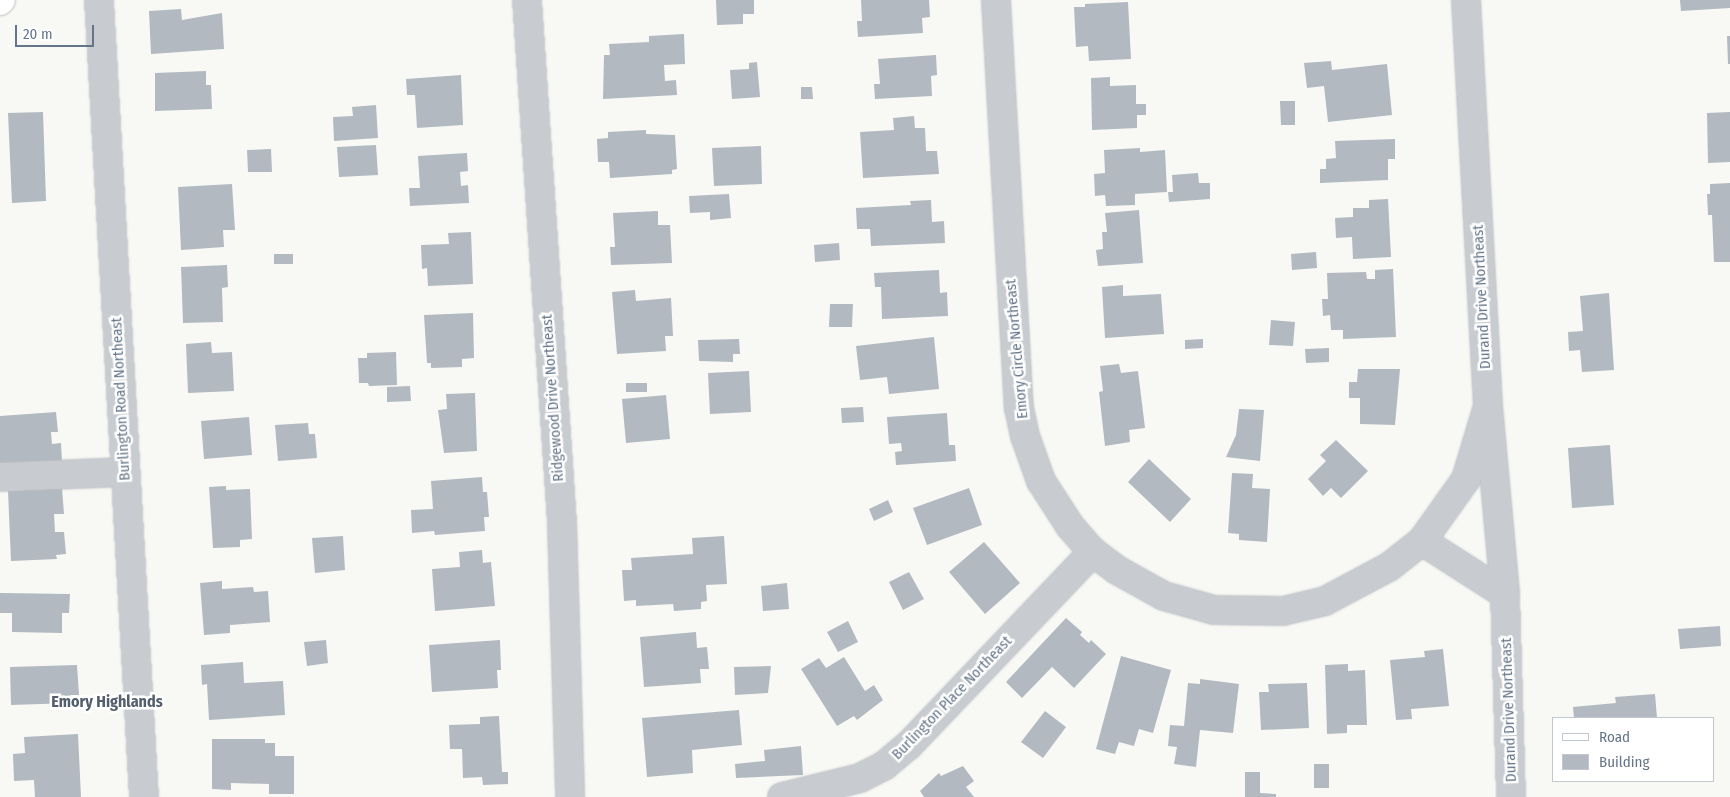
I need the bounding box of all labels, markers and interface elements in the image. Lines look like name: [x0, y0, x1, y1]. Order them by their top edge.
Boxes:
scale bar: [18, 15, 96, 47]
text: 20 m: [23, 25, 53, 43]
street label: Durand Drive Northeast: [1469, 224, 1495, 370]
street label: Emory Circle Northeast: [1002, 278, 1032, 420]
street label: Ridgewood Drive Northeast: [538, 314, 568, 482]
street label: Burlington Road Northeast: [108, 317, 134, 481]
street label: Burlington Place Northeast: [888, 632, 1016, 764]
street label: Durand Drive Northeast: [1497, 638, 1521, 782]
district label: Emory Highlands: [51, 692, 163, 712]
legend: [1552, 717, 1715, 782]
text: Road: [1599, 728, 1630, 746]
text: Building: [1599, 753, 1650, 771]

